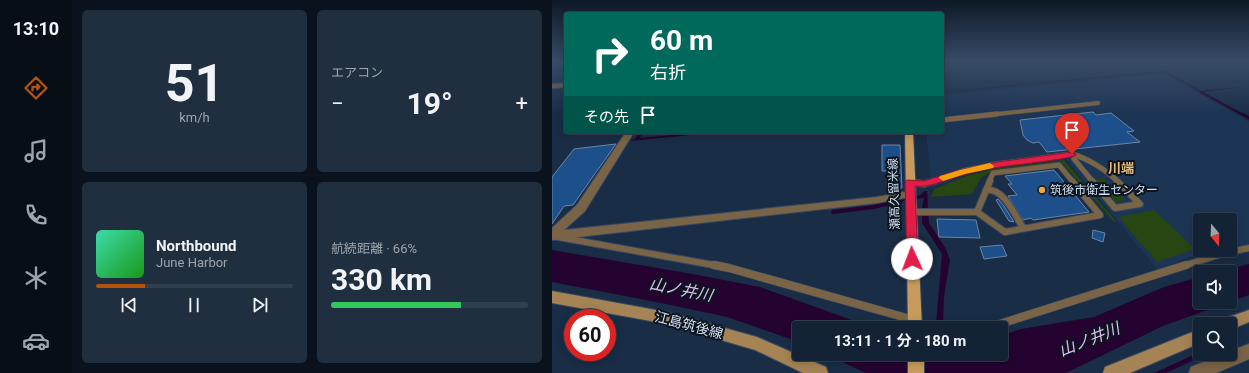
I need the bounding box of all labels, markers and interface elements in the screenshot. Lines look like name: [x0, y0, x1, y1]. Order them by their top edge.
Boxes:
text: 13:10: [13, 18, 59, 39]
text: 60 m: [650, 24, 713, 57]
icon: right: [584, 28, 636, 80]
text: 51: [165, 53, 224, 114]
text: 右折: [650, 62, 686, 83]
text: エアコン: [331, 65, 383, 80]
icon: directions: [22, 74, 50, 102]
text: 19°: [406, 86, 453, 121]
text: −: [331, 91, 344, 116]
text: +: [516, 91, 528, 116]
icon: arrive: [637, 104, 659, 126]
text: その先: [584, 108, 629, 126]
text: km/h: [179, 110, 210, 125]
pin: [1055, 113, 1089, 154]
icon: arrive: [1061, 119, 1083, 141]
icon: music: [22, 137, 50, 165]
street label: 瀬高久留米線: [886, 158, 902, 230]
district label: 川端: [1108, 161, 1134, 176]
place label: 筑後市衛生センター: [1050, 183, 1158, 197]
marker: 筑後市衛生センター: [1037, 185, 1047, 195]
icon: phone: [22, 201, 50, 229]
north arrow: [1193, 213, 1237, 257]
map controls: [1193, 213, 1237, 361]
text: Northbound: [156, 237, 237, 255]
position arrow: [891, 238, 933, 280]
text: 航続距離 · 66%: [331, 241, 417, 256]
text: June Harbor: [156, 255, 228, 270]
text: 330 km: [331, 262, 432, 297]
icon: climate: [22, 264, 50, 292]
button: sound: [1193, 265, 1237, 309]
water label: 山ノ井川: [648, 274, 716, 305]
icon: previous: [118, 294, 140, 316]
icon: pause: [183, 294, 205, 316]
icon: next: [249, 294, 271, 316]
street label: 江島筑後線: [653, 308, 725, 342]
speed limit sign: 60: [564, 309, 616, 361]
button: search: [1193, 317, 1237, 361]
water label: 山ノ井川: [1056, 318, 1124, 360]
icon: car: [22, 327, 50, 355]
text: 13:11 · 1 分 · 180 m: [834, 332, 966, 350]

